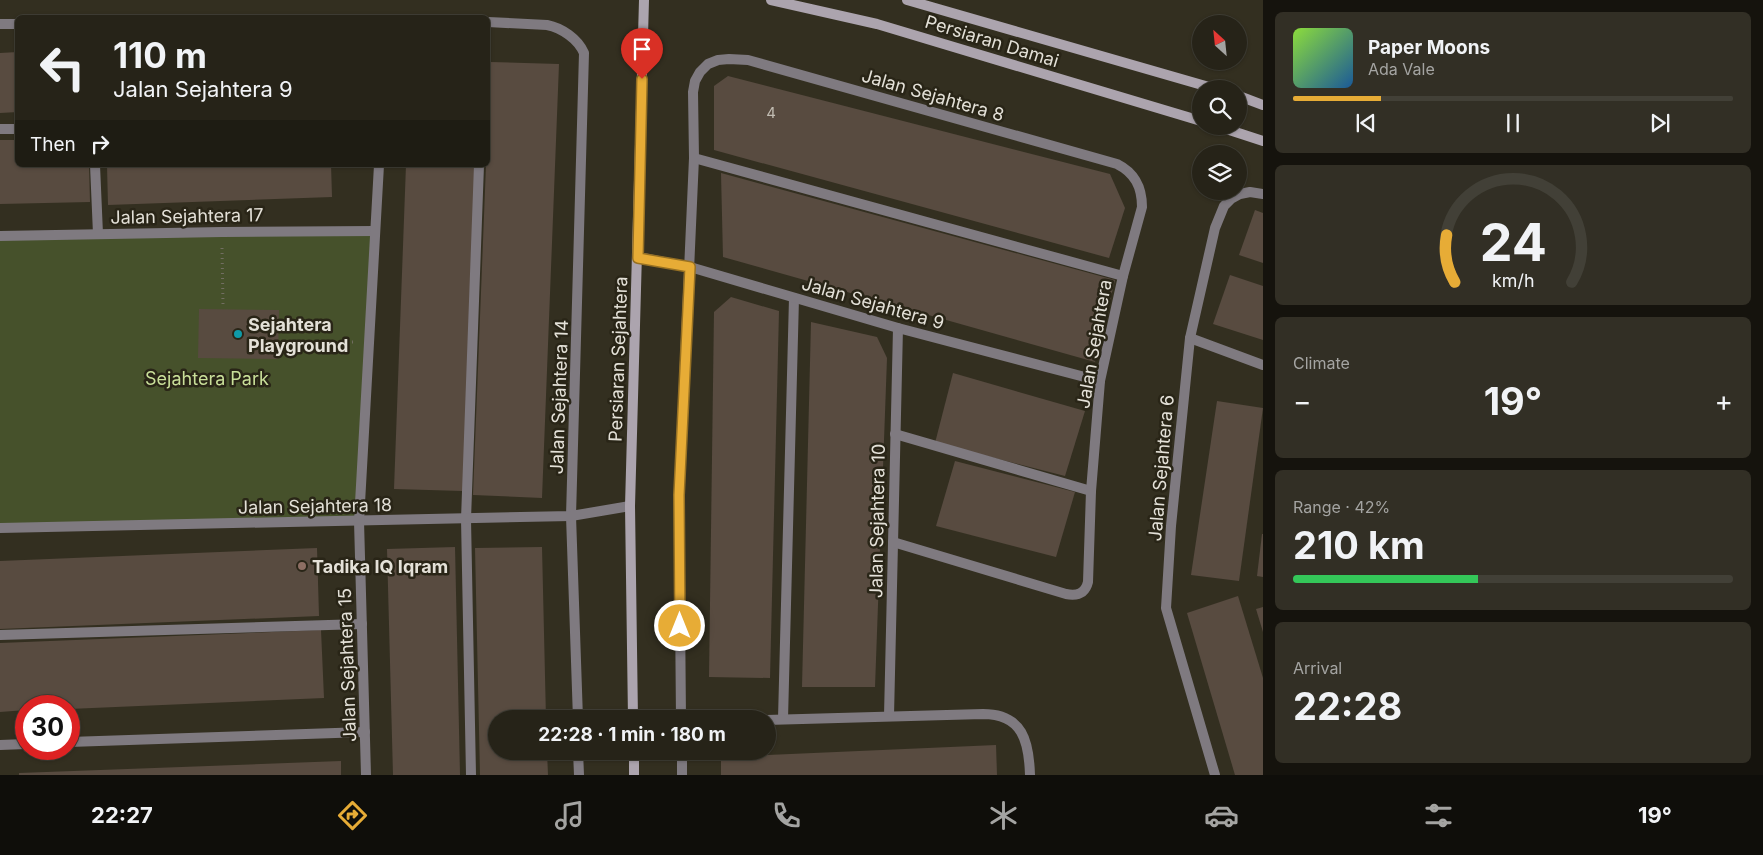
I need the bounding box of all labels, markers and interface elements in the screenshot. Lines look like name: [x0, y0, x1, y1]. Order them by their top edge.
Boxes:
street label: Persiaran Damai: [923, 11, 1061, 71]
north arrow: [1192, 15, 1248, 70]
map controls: [1192, 15, 1247, 200]
pin: [621, 28, 663, 79]
text: 110 m: [113, 34, 207, 76]
icon: left: [30, 35, 95, 100]
icon: arrive: [628, 35, 656, 63]
text: Paper Moons: [1368, 36, 1490, 59]
text: Ada Vale: [1368, 59, 1435, 79]
street label: Jalan Sejahtera 8: [859, 65, 1007, 125]
text: Jalan Sejahtera 9: [113, 76, 293, 102]
button: search: [1192, 80, 1247, 135]
house number: 4: [766, 103, 776, 122]
icon: previous: [1352, 109, 1380, 137]
icon: pause: [1499, 109, 1527, 137]
icon: next: [1646, 109, 1674, 137]
icon: right: [86, 130, 114, 158]
text: Then: [30, 133, 76, 156]
button: layers: [1192, 145, 1247, 200]
street label: Jalan Sejahtera 17: [110, 204, 264, 228]
text: 24: [1479, 211, 1547, 274]
text: km/h: [1492, 270, 1534, 291]
street label: Jalan Sejahtera 9: [799, 273, 947, 333]
street label: Persiaran Sejahtera: [605, 276, 631, 442]
street label: Jalan Sejahtera: [1072, 278, 1116, 410]
place label: Sejahtera Playground: [248, 314, 348, 356]
street label: Jalan Sejahtera 14: [546, 319, 572, 475]
marker: Sejahtera Playground: [232, 328, 244, 340]
text: Climate: [1293, 353, 1350, 373]
park label: Sejahtera Park: [145, 368, 269, 389]
text: 19°: [1484, 378, 1542, 424]
text: −: [1293, 384, 1312, 418]
text: +: [1714, 384, 1733, 418]
street label: Jalan Sejahtera 6: [1144, 394, 1178, 542]
street label: Jalan Sejahtera 10: [865, 444, 889, 598]
street label: Jalan Sejahtera 18: [238, 494, 392, 518]
text: Range · 42%: [1293, 497, 1390, 517]
text: 210 km: [1293, 522, 1425, 568]
place label: Tadika IQ Iqram: [312, 556, 448, 577]
marker: Tadika IQ Iqram: [296, 560, 308, 572]
street label: Jalan Sejahtera 15: [334, 588, 360, 742]
position arrow: [653, 599, 705, 651]
text: Arrival: [1293, 658, 1342, 678]
text: 22:28: [1293, 683, 1402, 729]
speed limit sign: 30: [15, 695, 80, 760]
text: 22:28 · 1 min · 180 m: [538, 723, 726, 746]
icon: directions: [335, 798, 370, 833]
icon: music: [552, 798, 587, 833]
icon: phone: [769, 798, 804, 833]
icon: climate: [986, 798, 1021, 833]
icon: car: [1204, 798, 1239, 833]
icon: filters: [1421, 798, 1456, 833]
text: 22:27: [91, 802, 153, 828]
text: 19°: [1638, 802, 1672, 828]

